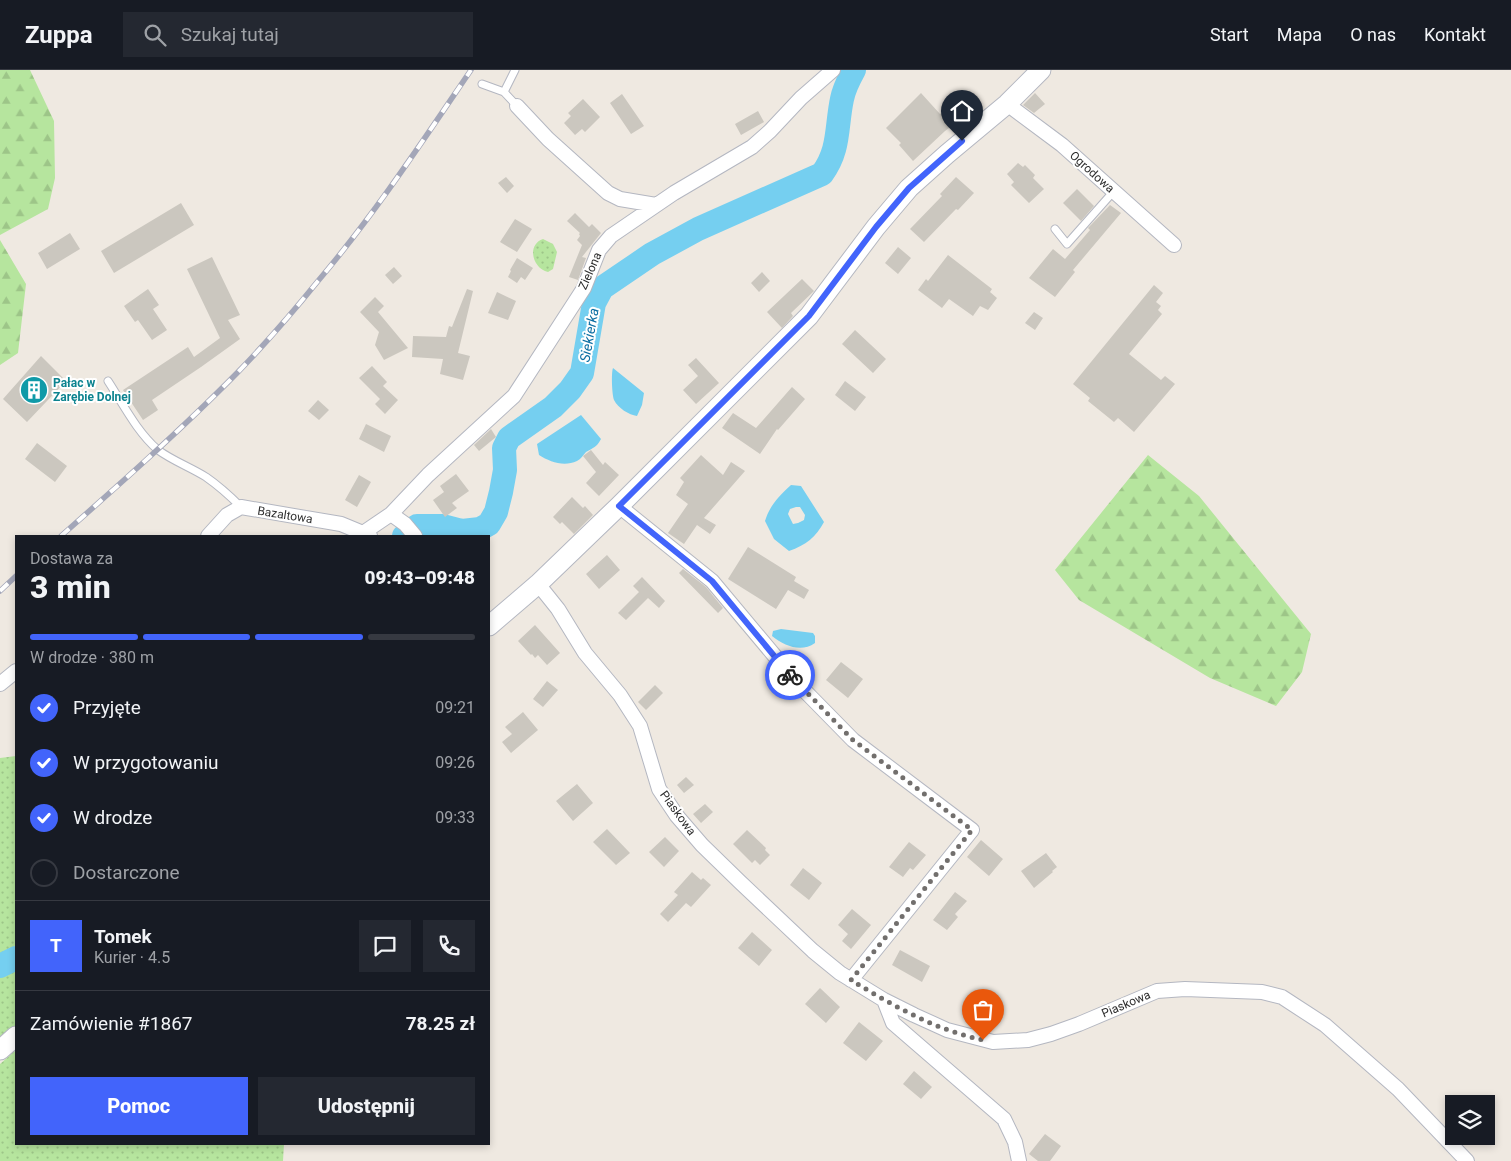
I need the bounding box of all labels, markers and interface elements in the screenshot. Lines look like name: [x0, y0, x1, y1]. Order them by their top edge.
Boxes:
search box: [123, 12, 473, 57]
text: Zuppa: [25, 21, 93, 49]
icon: search: [141, 21, 169, 49]
text: Szukaj tutaj: [181, 23, 279, 46]
text: Start: [1210, 24, 1249, 45]
text: Mapa: [1277, 24, 1322, 45]
text: O nas: [1350, 24, 1396, 45]
text: Kontakt: [1424, 24, 1486, 45]
pin: [941, 90, 983, 141]
icon: home: [948, 97, 976, 125]
street label: Ogrodowa: [1067, 148, 1117, 196]
street label: Zielona: [576, 250, 604, 292]
water label: Siekierka: [576, 307, 602, 363]
building icon: Pałac w Zarębie Dolnej: [19, 375, 49, 405]
place label: Pałac w Zarębie Dolnej: [53, 376, 131, 404]
street label: Bazaltowa: [256, 504, 314, 526]
text: Dostawa za: [30, 549, 113, 568]
text: 09:43–09:48: [364, 566, 475, 589]
text: 3 min: [30, 568, 111, 606]
text: W drodze · 380 m: [30, 648, 154, 667]
courier: [765, 650, 815, 700]
icon: bike: [776, 661, 804, 689]
icon: check: [30, 694, 58, 722]
text: Przyjęte: [73, 696, 141, 719]
text: 09:21: [435, 698, 475, 717]
icon: check: [30, 749, 58, 777]
text: W przygotowaniu: [73, 751, 219, 774]
text: 09:26: [435, 753, 475, 772]
street label: Piaskowa: [657, 788, 699, 838]
icon: check: [30, 804, 58, 832]
text: W drodze: [73, 806, 152, 829]
text: 09:33: [435, 808, 475, 827]
text: Dostarczone: [73, 861, 180, 884]
button: chat: [359, 920, 411, 972]
button: phone: [423, 920, 475, 972]
text: Tomek: [94, 925, 152, 948]
text: T: [50, 934, 62, 957]
text: Kurier · 4.5: [94, 948, 170, 967]
street label: Piaskowa: [1099, 987, 1153, 1021]
pin: [962, 989, 1004, 1040]
icon: bag: [969, 996, 997, 1024]
text: Zamówienie #1867: [30, 1012, 193, 1035]
text: 78.25 zł: [406, 1012, 475, 1035]
button: Pomoc: [30, 1077, 248, 1135]
button: Udostępnij: [258, 1077, 475, 1135]
map controls: [1445, 1095, 1495, 1145]
button: layers: [1445, 1095, 1495, 1145]

